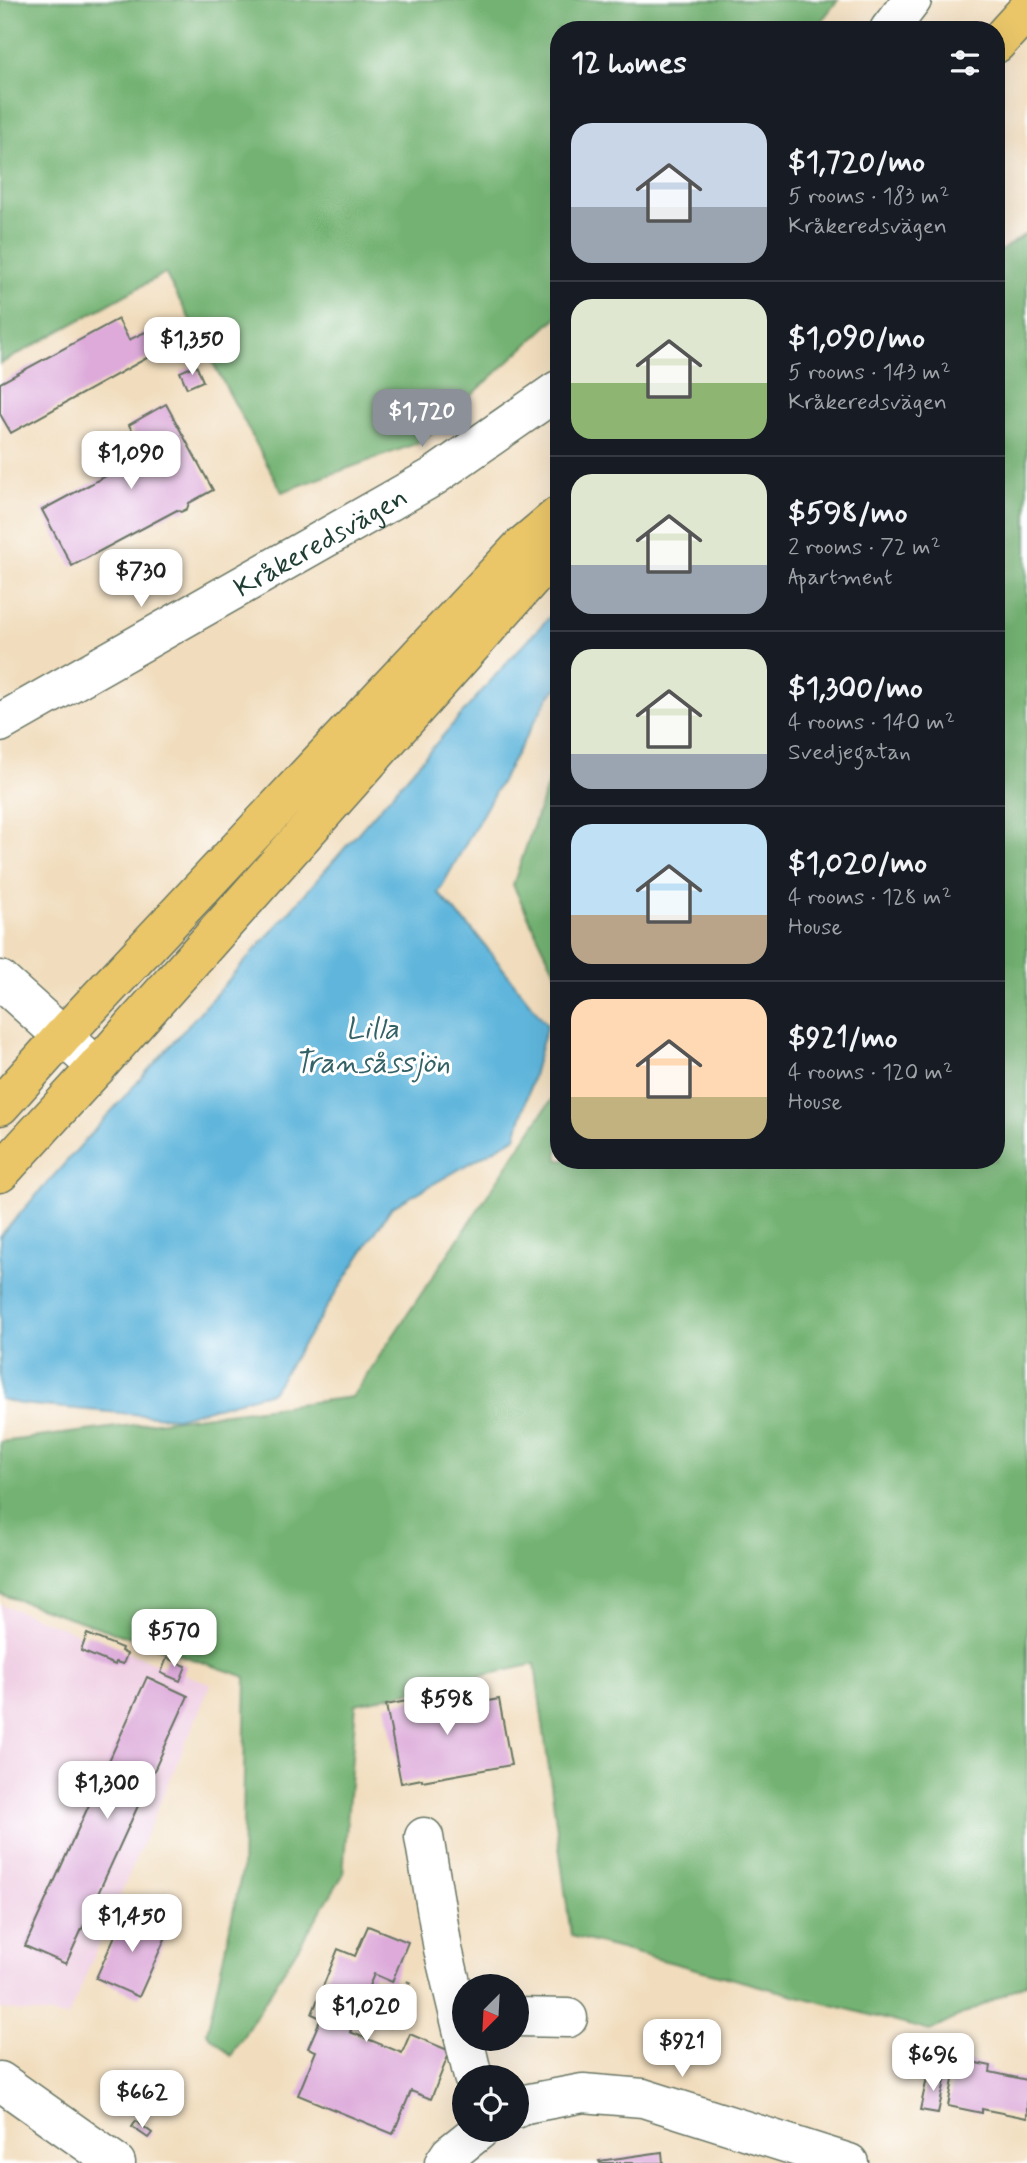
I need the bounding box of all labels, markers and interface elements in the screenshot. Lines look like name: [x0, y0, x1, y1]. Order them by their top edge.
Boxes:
text: 12 homes: [571, 44, 687, 83]
icon: filters: [946, 44, 984, 82]
text: $1,720/mo: [788, 143, 925, 182]
icon: home: [627, 151, 711, 235]
text: 5 rooms · 183 m²: [788, 182, 949, 212]
text: Kråkeredsvägen: [788, 212, 947, 242]
pin: $1,350: [135, 318, 249, 377]
text: $1,090/mo: [788, 319, 925, 358]
text: $1,350: [160, 325, 224, 355]
icon: home: [627, 327, 711, 411]
text: 5 rooms · 143 m²: [788, 358, 951, 388]
text: Kråkeredsvägen: [788, 388, 947, 418]
pin: $1,720: [365, 390, 479, 449]
text: $1,720: [389, 397, 455, 427]
pin: $1,090: [74, 432, 188, 491]
text: $1,090: [98, 439, 164, 469]
street label: Kråkeredsvägen: [228, 479, 415, 607]
text: $598/mo: [788, 494, 908, 533]
icon: home: [627, 502, 711, 586]
text: 2 rooms · 72 m²: [788, 533, 941, 563]
pin: $730: [100, 550, 182, 609]
text: $730: [115, 557, 167, 587]
text: Apartment: [788, 563, 893, 593]
text: $1,300/mo: [788, 669, 923, 708]
icon: home: [627, 677, 711, 761]
text: 4 rooms · 140 m²: [788, 708, 955, 738]
text: Svedjegatan: [788, 738, 911, 768]
text: $1,020/mo: [788, 844, 927, 883]
icon: home: [627, 852, 711, 936]
text: 4 rooms · 128 m²: [788, 883, 952, 913]
text: House: [788, 913, 842, 943]
water label: Lilla Transåssjön: [294, 1010, 450, 1083]
text: $921/mo: [788, 1019, 898, 1058]
icon: home: [627, 1027, 711, 1111]
text: 4 rooms · 120 m²: [788, 1058, 953, 1088]
text: House: [788, 1088, 842, 1118]
pin: $570: [133, 1610, 215, 1669]
text: $570: [148, 1617, 200, 1647]
pin: $598: [406, 1678, 488, 1737]
text: $598: [420, 1685, 474, 1715]
pin: $1,300: [50, 1762, 164, 1821]
text: $1,300: [74, 1769, 140, 1799]
pin: $1,450: [75, 1895, 189, 1954]
text: $1,450: [98, 1902, 166, 1932]
north arrow: [452, 1974, 528, 2051]
map controls: [452, 1974, 529, 2142]
pin: $1,020: [309, 1984, 423, 2044]
text: $1,020: [332, 1992, 400, 2022]
pin: $921: [641, 2020, 723, 2079]
text: $921: [659, 2027, 705, 2057]
pin: $696: [892, 2034, 974, 2093]
text: $696: [908, 2041, 958, 2071]
button: locate: [452, 2065, 529, 2142]
pin: $662: [101, 2070, 183, 2130]
text: $662: [116, 2078, 168, 2108]

